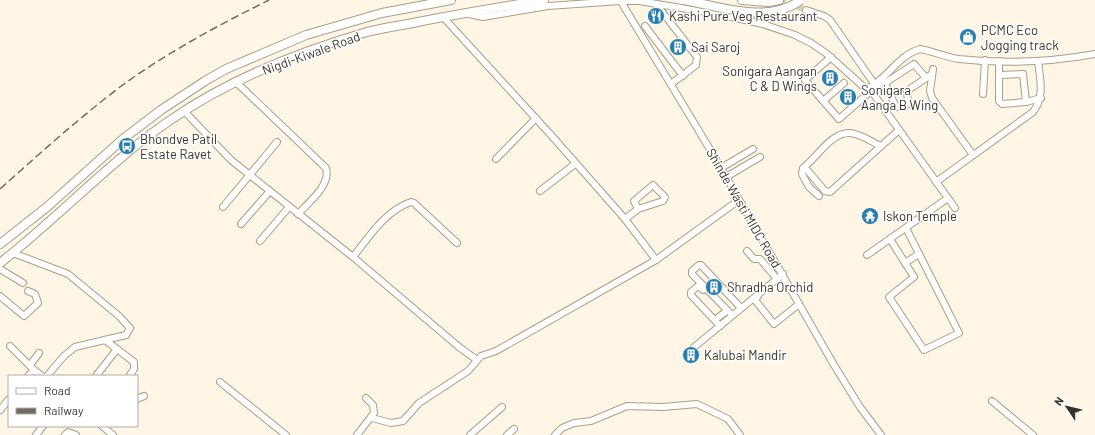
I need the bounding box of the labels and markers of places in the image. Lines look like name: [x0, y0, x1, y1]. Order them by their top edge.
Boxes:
restaurant icon: Kashi Pure Veg Restaurant: [646, 6, 666, 26]
place label: Kashi Pure Veg Restaurant: [669, 8, 818, 24]
place label: PCMC Eco Jogging track: [981, 22, 1059, 53]
shop icon: PCMC Eco Jogging track: [958, 27, 978, 47]
building icon: Sai Saroj: [668, 37, 688, 57]
place label: Sai Saroj: [691, 39, 740, 55]
place label: Sonigara Aangan C & D Wings: [722, 63, 817, 94]
building icon: Sonigara Aangan C & D Wings: [820, 68, 840, 88]
place label: Sonigara Aanga B Wing: [861, 82, 938, 113]
building icon: Sonigara Aanga B Wing: [838, 87, 858, 107]
place label: Bhondve Patil Estate Ravet: [140, 131, 217, 162]
bus stop icon: Bhondve Patil Estate Ravet: [117, 136, 137, 156]
temple icon: Iskon Temple: [860, 206, 880, 226]
place label: Iskon Temple: [883, 208, 957, 224]
building icon: Shradha Orchid: [704, 277, 724, 297]
place label: Shradha Orchid: [727, 279, 813, 295]
building icon: Kalubai Mandir: [681, 345, 701, 365]
place label: Kalubai Mandir: [704, 347, 786, 363]

